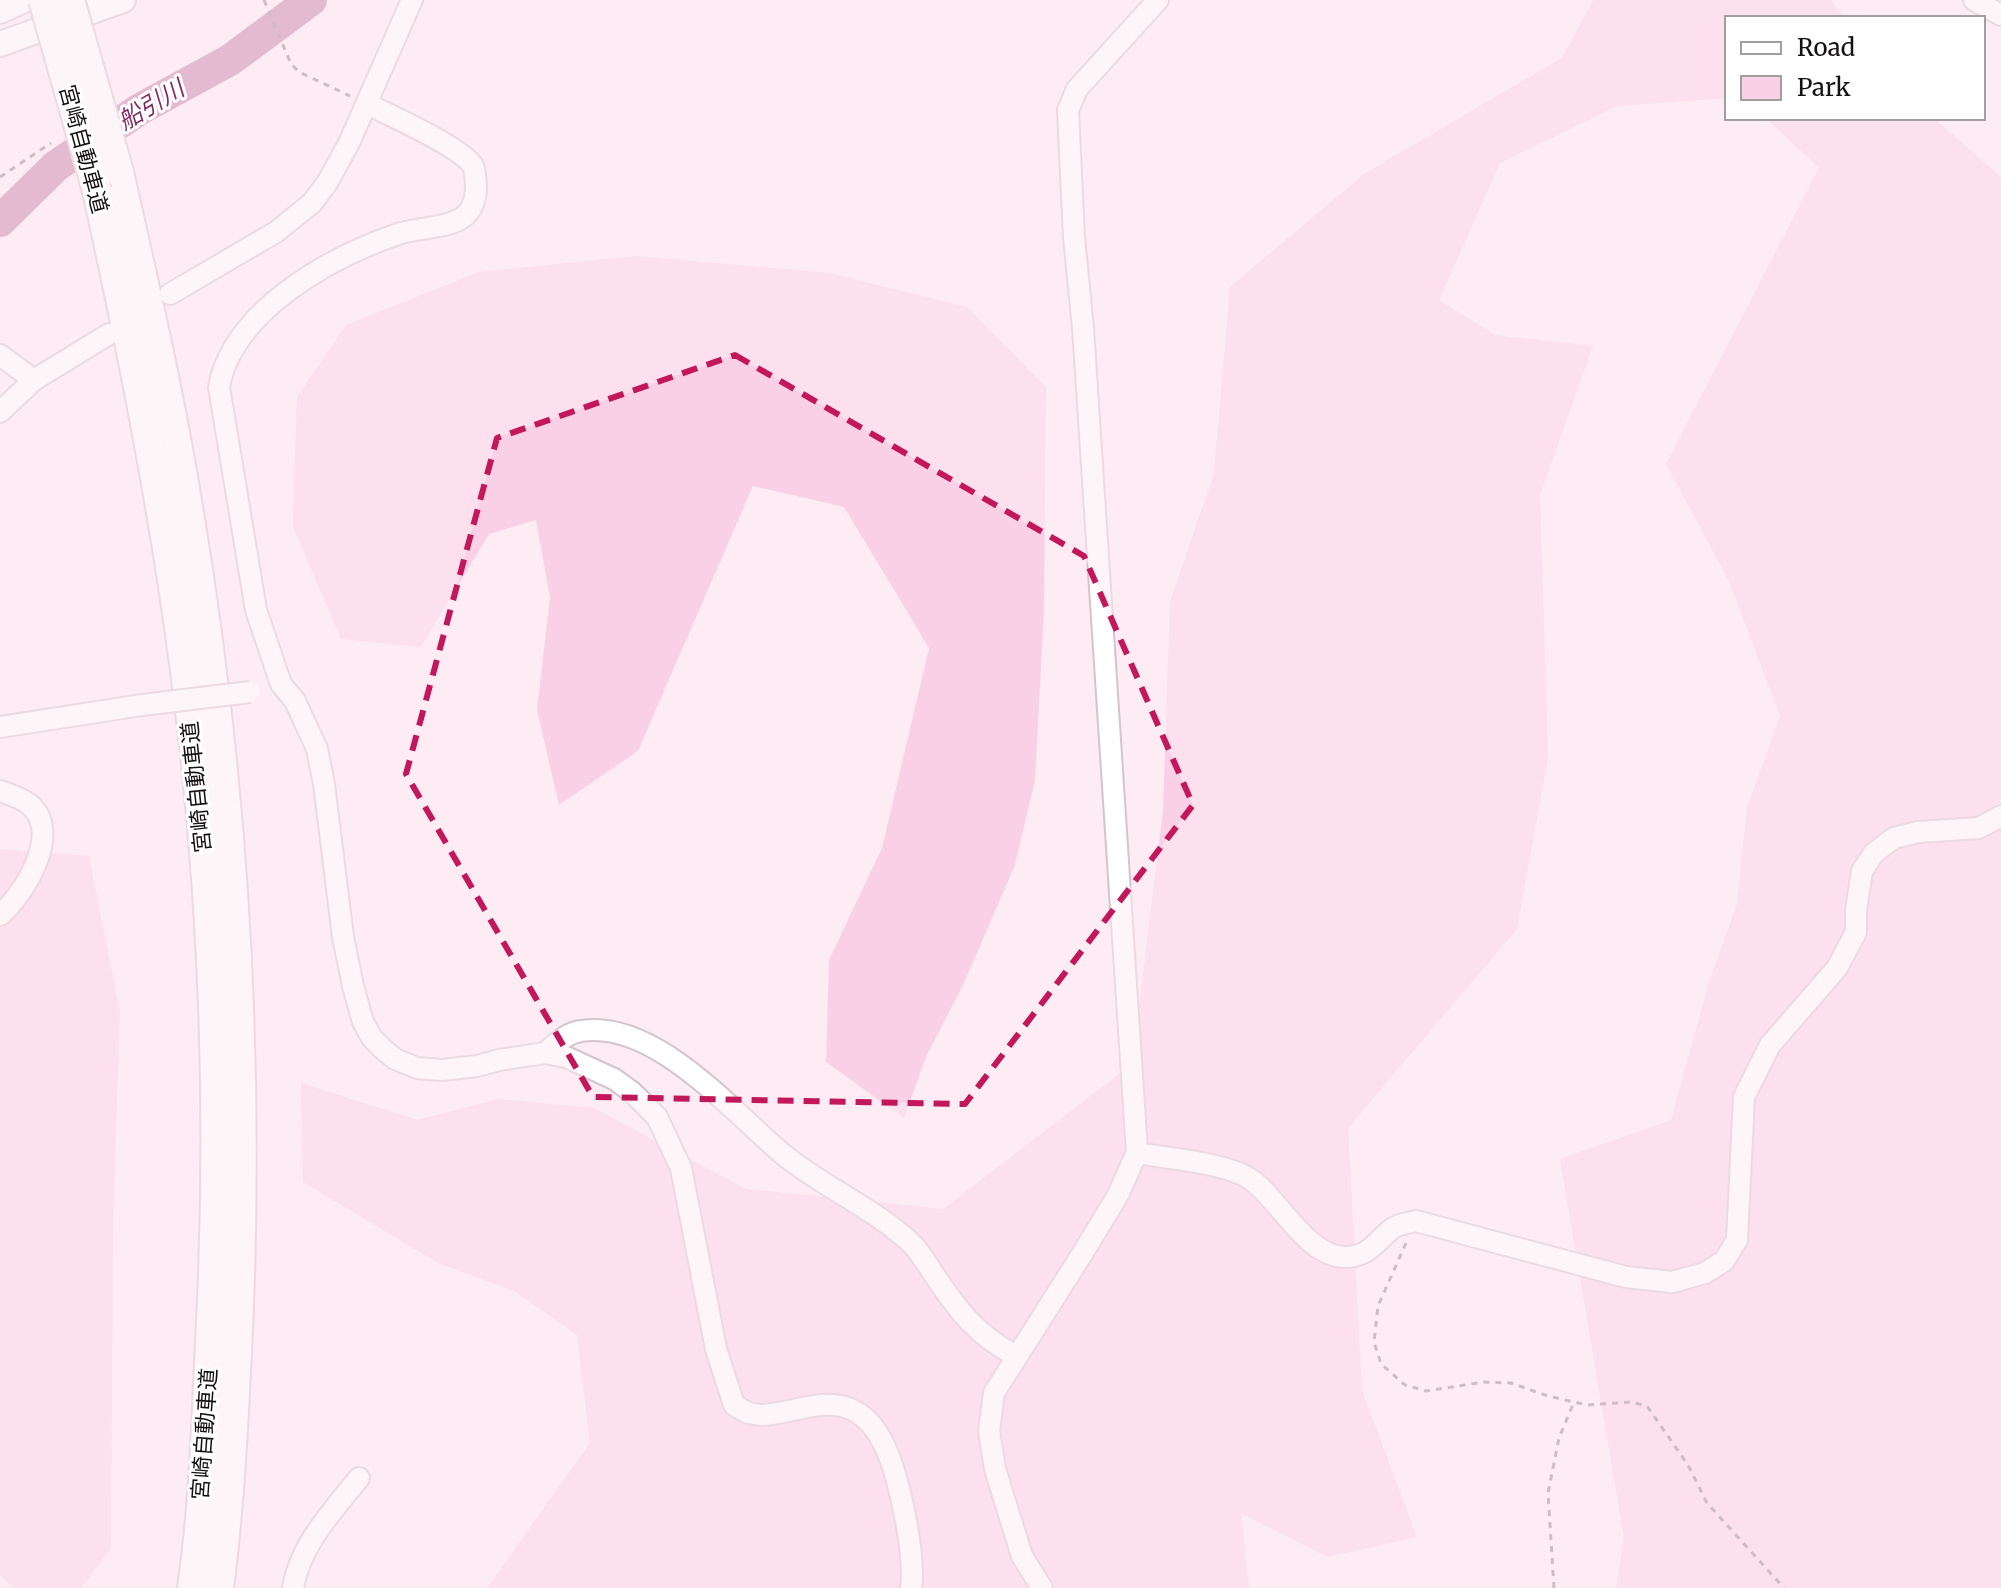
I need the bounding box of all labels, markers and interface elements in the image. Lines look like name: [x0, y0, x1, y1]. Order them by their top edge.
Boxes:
legend: [1725, 16, 1985, 120]
text: Road: [1797, 32, 1855, 63]
water label: 船引川: [112, 71, 192, 136]
text: Park: [1797, 72, 1851, 103]
street label: 宮崎自動車道: [53, 82, 115, 216]
street label: 宮崎自動車道: [175, 720, 217, 854]
street label: 宮崎自動車道: [185, 1367, 223, 1501]

